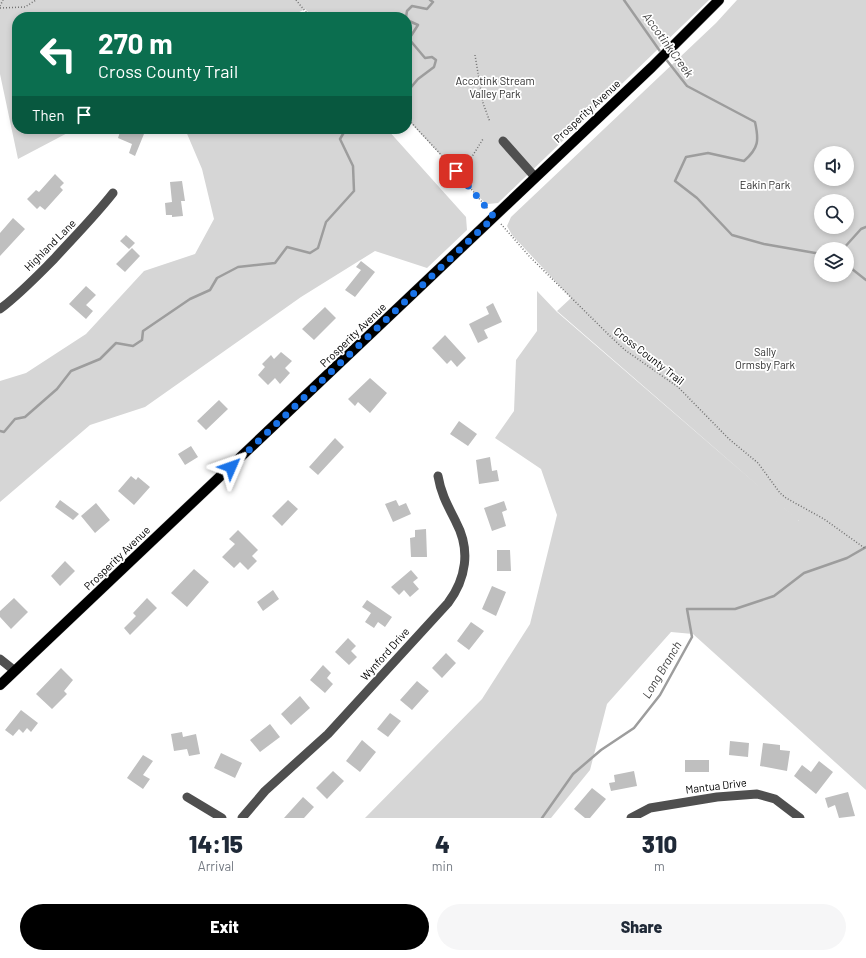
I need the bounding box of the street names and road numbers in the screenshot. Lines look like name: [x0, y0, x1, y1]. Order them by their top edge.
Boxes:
street label: Prosperity Avenue: [551, 76, 623, 145]
street label: Highland Lane: [21, 216, 78, 273]
street label: Prosperity Avenue: [317, 300, 388, 369]
street label: Cross County Trail: [612, 324, 687, 387]
street label: Prosperity Avenue: [81, 523, 152, 592]
street label: Wynford Drive: [358, 624, 412, 683]
street label: Mantua Drive: [685, 775, 747, 796]

